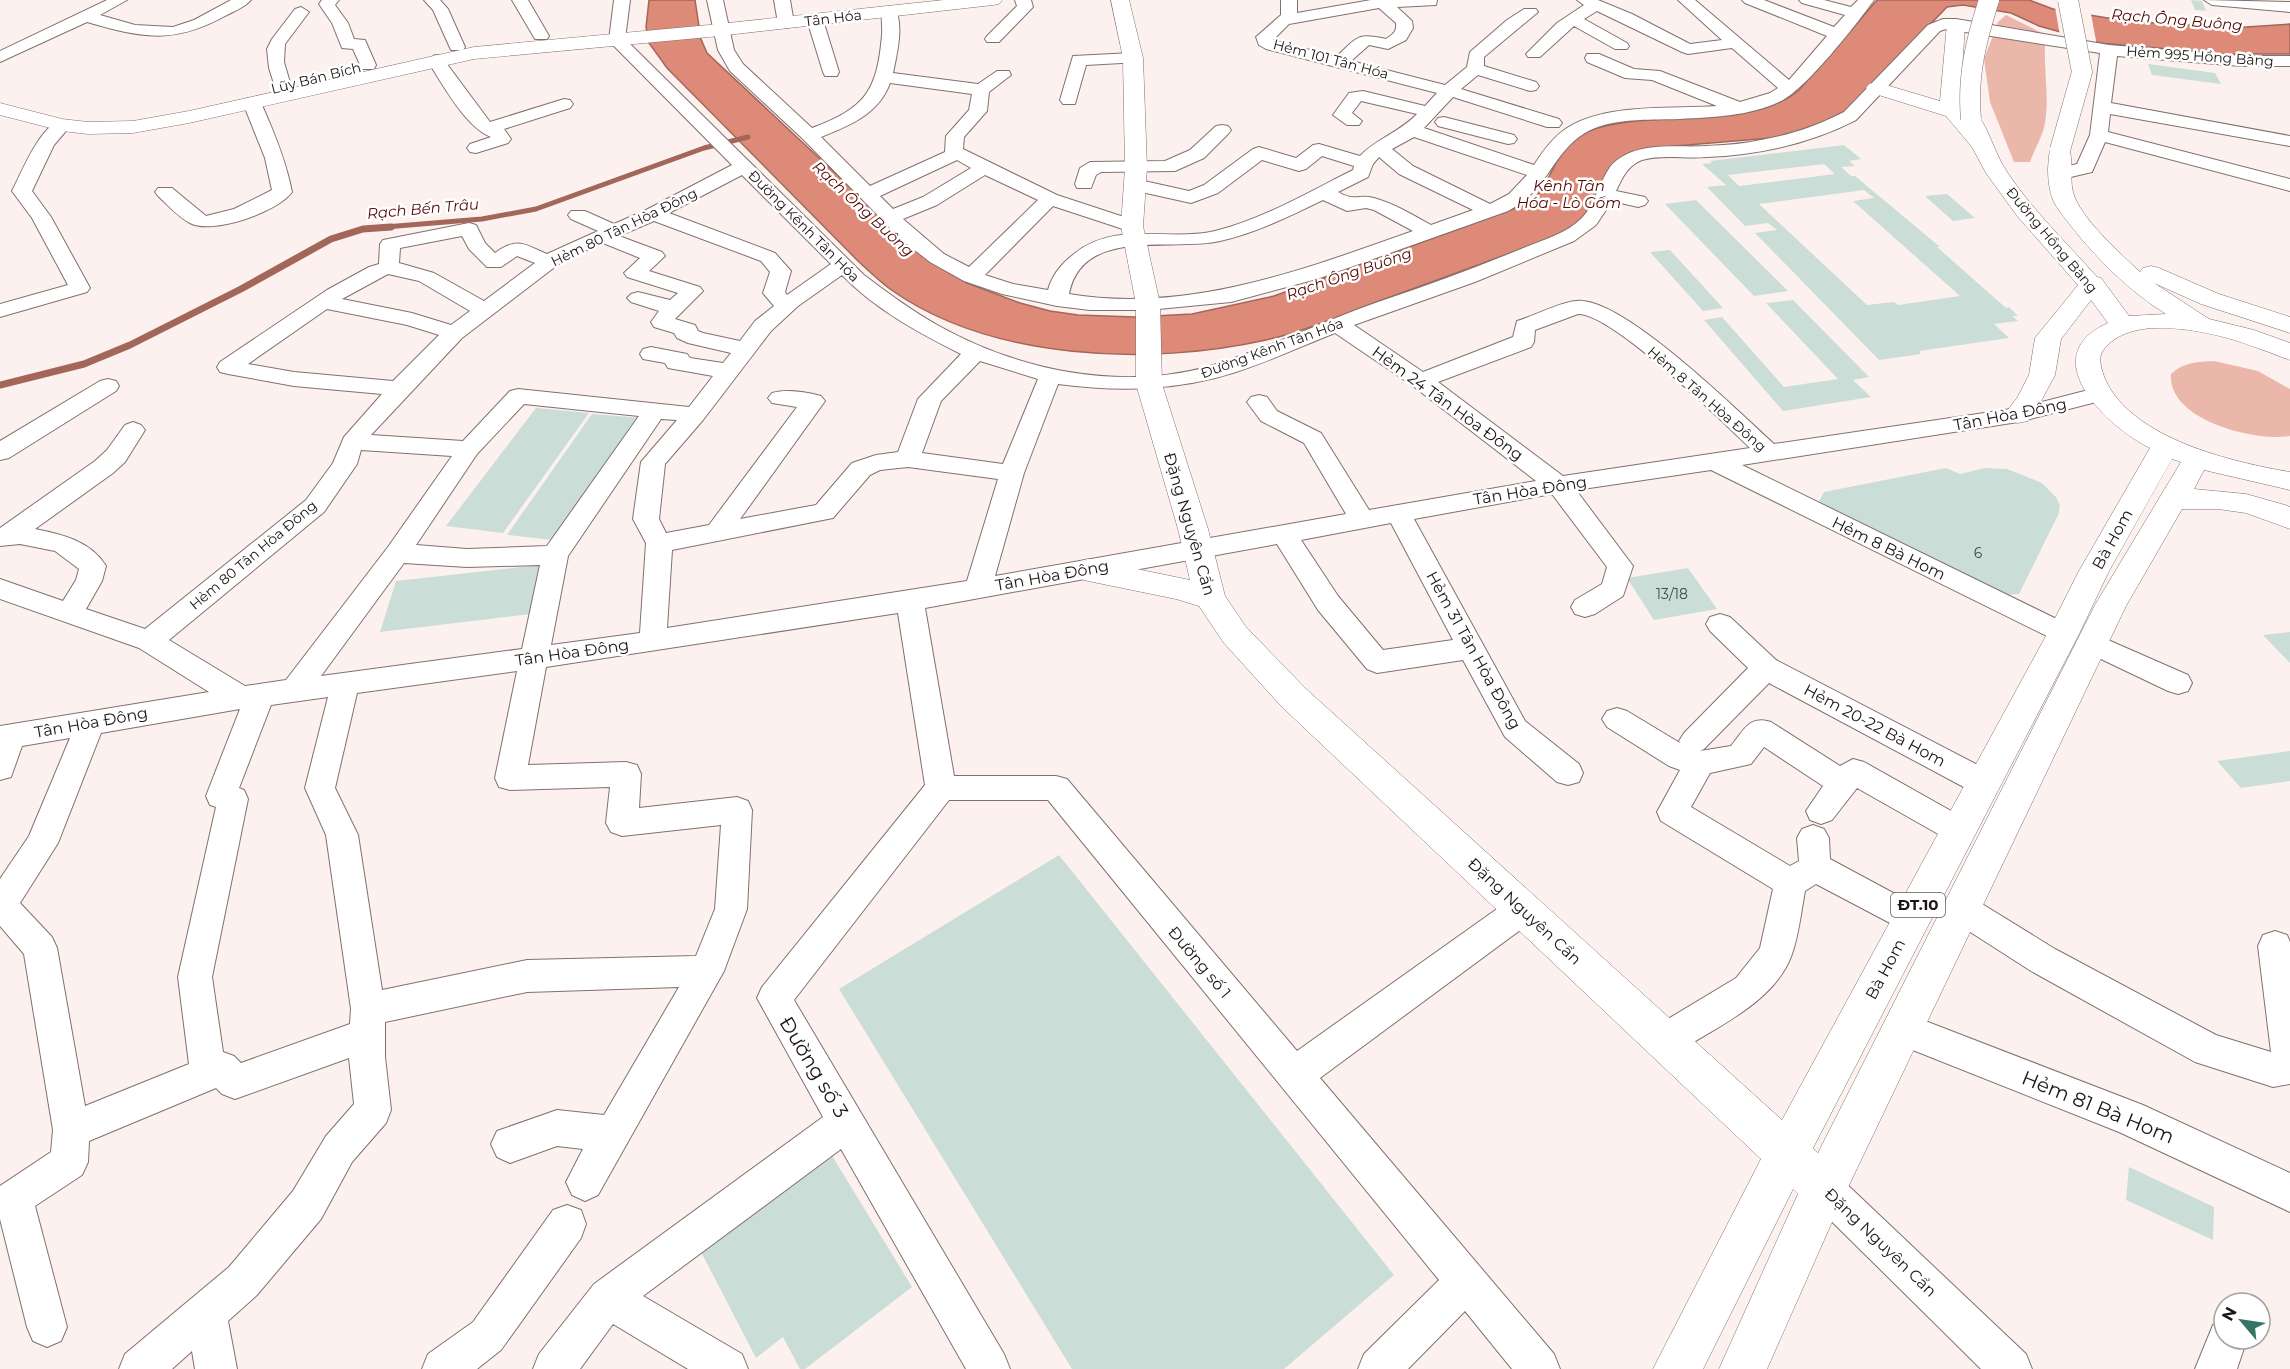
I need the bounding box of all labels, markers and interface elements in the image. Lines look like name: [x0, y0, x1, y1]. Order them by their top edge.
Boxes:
water label: Rạch Ông Buông: [2111, 4, 2243, 35]
street label: Tân Hóa: [803, 6, 863, 30]
street label: Hẻm 101 Tân Hóa: [1271, 35, 1391, 83]
street label: Hẻm 995 Hồng Bàng: [2126, 42, 2274, 70]
street label: Lũy Bán Bích: [269, 58, 363, 98]
water label: Rạch Ông Buông: [809, 157, 918, 260]
street label: Đường Kênh Tân Hóa: [744, 166, 864, 286]
water label: Kênh Tân Hóa - Lò Gốm: [1517, 176, 1621, 212]
street label: Đường Hồng Bàng: [2002, 183, 2102, 297]
street label: Hẻm 80 Tân Hòa Đông: [548, 184, 700, 270]
water label: Rạch Bến Trâu: [366, 194, 480, 223]
water label: Rạch Ông Buông: [1284, 243, 1414, 304]
street label: Đường Kênh Tân Hóa: [1198, 314, 1346, 382]
street label: Hẻm 24 Tân Hòa Đông: [1368, 342, 1527, 465]
street label: Hẻm 8 Tân Hòa Đông: [1644, 343, 1770, 455]
street label: Tân Hòa Đông: [1952, 394, 2068, 435]
street label: Đặng Nguyên Cẩn: [1160, 450, 1219, 598]
street label: Tân Hòa Đông: [1472, 472, 1588, 509]
street label: Hẻm 80 Tân Hòa Đông: [186, 496, 320, 614]
street label: Bà Hom: [2088, 506, 2137, 573]
street label: Hẻm 8 Bà Hom: [1829, 513, 1949, 584]
house number: 6: [1974, 544, 1983, 562]
street label: Tân Hòa Đông: [994, 556, 1110, 595]
street label: Hẻm 31 Tân Hòa Đông: [1422, 568, 1525, 733]
house number: 13/18: [1656, 585, 1688, 603]
street label: Tân Hòa Đông: [514, 635, 630, 670]
street label: Hẻm 20-22 Bà Hom: [1801, 680, 1949, 771]
street label: Tân Hòa Đông: [33, 703, 149, 742]
street label: Đặng Nguyên Cẩn: [1464, 854, 1585, 969]
road number: ĐT.10: [1891, 893, 1945, 917]
street label: Đường số 1: [1164, 923, 1235, 1002]
street label: Bà Hom: [1862, 936, 1909, 1003]
street label: Đường số 3: [774, 1012, 854, 1122]
street label: Hẻm 81 Bà Hom: [2018, 1065, 2178, 1149]
street label: Đặng Nguyên Cẩn: [1821, 1184, 1940, 1301]
north arrow: [2212, 1291, 2272, 1351]
text: N: [2218, 1304, 2241, 1324]

